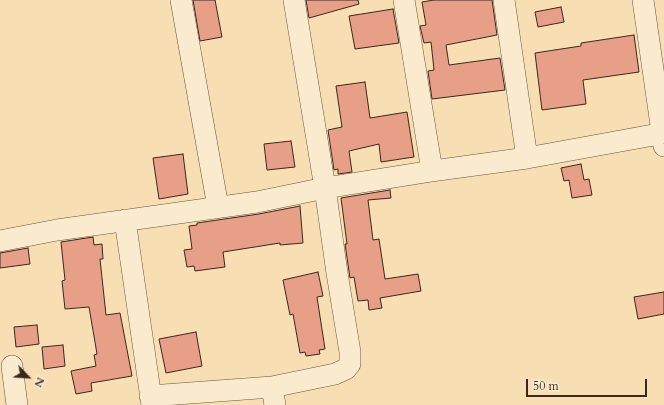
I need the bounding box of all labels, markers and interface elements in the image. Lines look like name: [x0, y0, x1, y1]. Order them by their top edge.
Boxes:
north arrow: [8, 357, 48, 397]
scale bar: [528, 371, 649, 397]
text: N: [31, 375, 48, 390]
text: 50 m: [533, 378, 559, 394]

